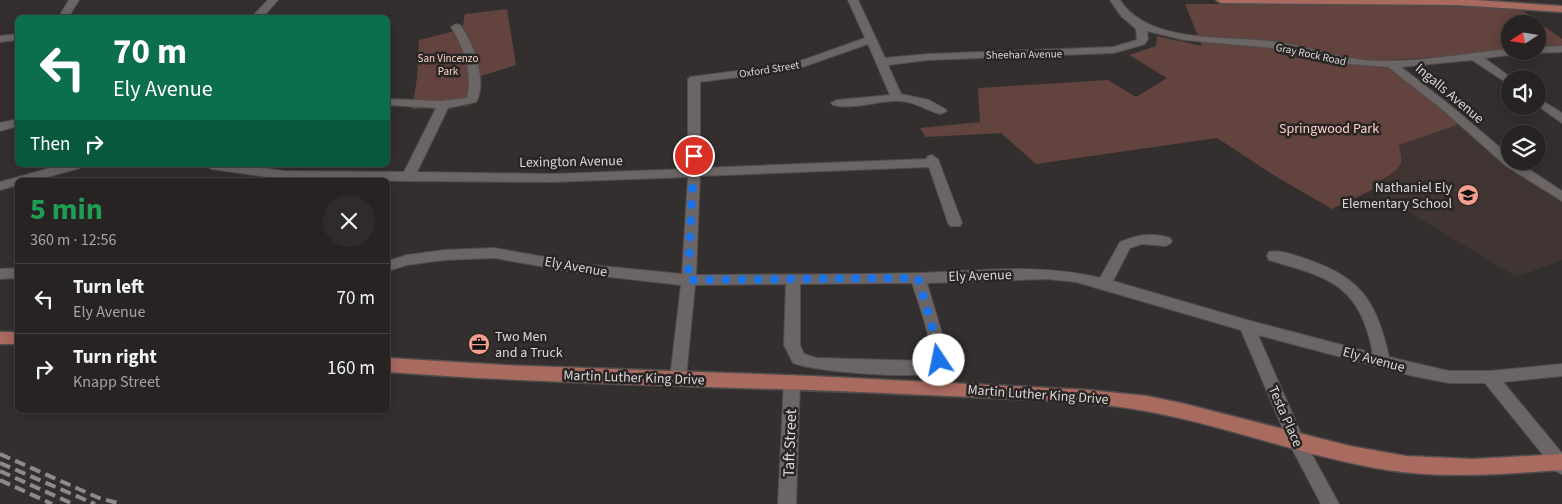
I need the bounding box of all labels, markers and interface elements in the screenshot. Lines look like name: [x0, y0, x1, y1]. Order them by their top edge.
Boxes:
north arrow: [1501, 15, 1546, 60]
map controls: [1501, 15, 1546, 170]
text: 70 m: [113, 27, 187, 77]
icon: left: [30, 35, 95, 100]
street label: Gray Rock Road: [1274, 40, 1347, 69]
street label: Sheehan Avenue: [986, 46, 1063, 63]
park label: San Vincenzo Park: [418, 51, 478, 79]
street label: Oxford Street: [738, 57, 800, 82]
street label: Ingalls Avenue: [1411, 59, 1488, 129]
button: sound: [1501, 70, 1546, 115]
text: Ely Avenue: [113, 73, 213, 105]
park label: Springwood Park: [1279, 119, 1379, 139]
button: layers: [1501, 125, 1546, 170]
icon: right: [80, 130, 108, 158]
text: Then: [30, 131, 70, 158]
pin: [673, 135, 715, 177]
icon: arrive: [680, 142, 708, 170]
street label: Lexington Avenue: [519, 151, 623, 173]
place label: Nathaniel Ely Elementary School: [1342, 178, 1452, 214]
school or university icon: Nathaniel Ely Elementary School: [1456, 183, 1480, 207]
text: 5 min: [30, 188, 103, 231]
button: close: [323, 195, 375, 247]
text: 360 m · 12:56: [30, 229, 117, 251]
street label: Ely Avenue: [543, 252, 609, 282]
street label: Ely Avenue: [948, 265, 1012, 287]
text: Turn left: [73, 274, 144, 301]
icon: left: [30, 285, 58, 313]
text: 70 m: [337, 285, 375, 312]
text: Ely Avenue: [73, 301, 146, 323]
place label: Two Men and a Truck: [495, 327, 563, 363]
office icon: Two Men and a Truck: [467, 332, 491, 356]
position arrow: [912, 333, 964, 385]
street label: Ely Avenue: [1341, 342, 1407, 378]
text: Turn right: [73, 344, 157, 371]
icon: right: [30, 355, 58, 383]
text: 160 m: [327, 355, 375, 382]
street label: Martin Luther King Drive: [563, 366, 705, 390]
text: Knapp Street: [73, 371, 160, 393]
street label: Martin Luther King Drive: [967, 380, 1109, 410]
street label: Testa Place: [1263, 383, 1307, 450]
street label: Taft Street: [778, 408, 802, 478]

